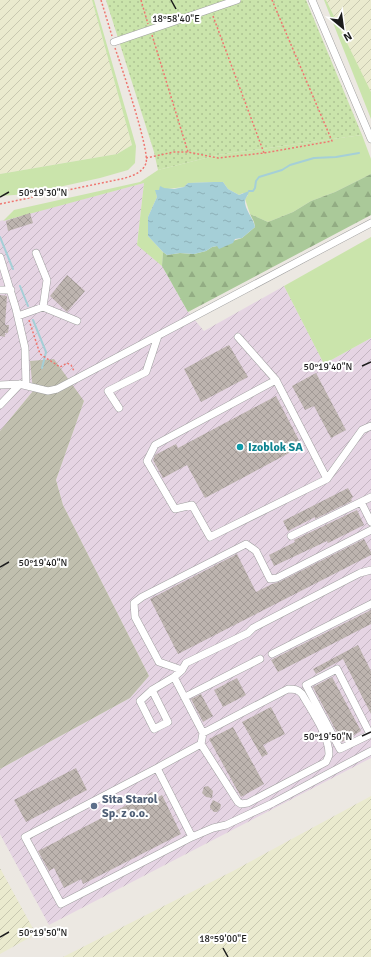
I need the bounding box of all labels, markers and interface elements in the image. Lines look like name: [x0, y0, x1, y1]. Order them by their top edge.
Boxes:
north arrow: [323, 8, 363, 48]
text: 18°58'40"E: [152, 13, 200, 25]
text: N: [341, 29, 354, 44]
text: 50°19'30"N: [19, 187, 67, 199]
text: 50°19'40"N: [304, 361, 352, 373]
place label: Izoblok SA: [248, 440, 303, 455]
marker: Izoblok SA: [235, 442, 245, 452]
text: 50°19'40"N: [19, 557, 67, 569]
text: 50°19'50"N: [304, 731, 352, 743]
place label: Sita Starol Sp. z o.o.: [102, 792, 158, 821]
marker: Sita Starol Sp. z o.o.: [89, 801, 99, 811]
text: 50°19'50"N: [19, 927, 67, 939]
text: 18°59'00"E: [199, 933, 247, 945]

